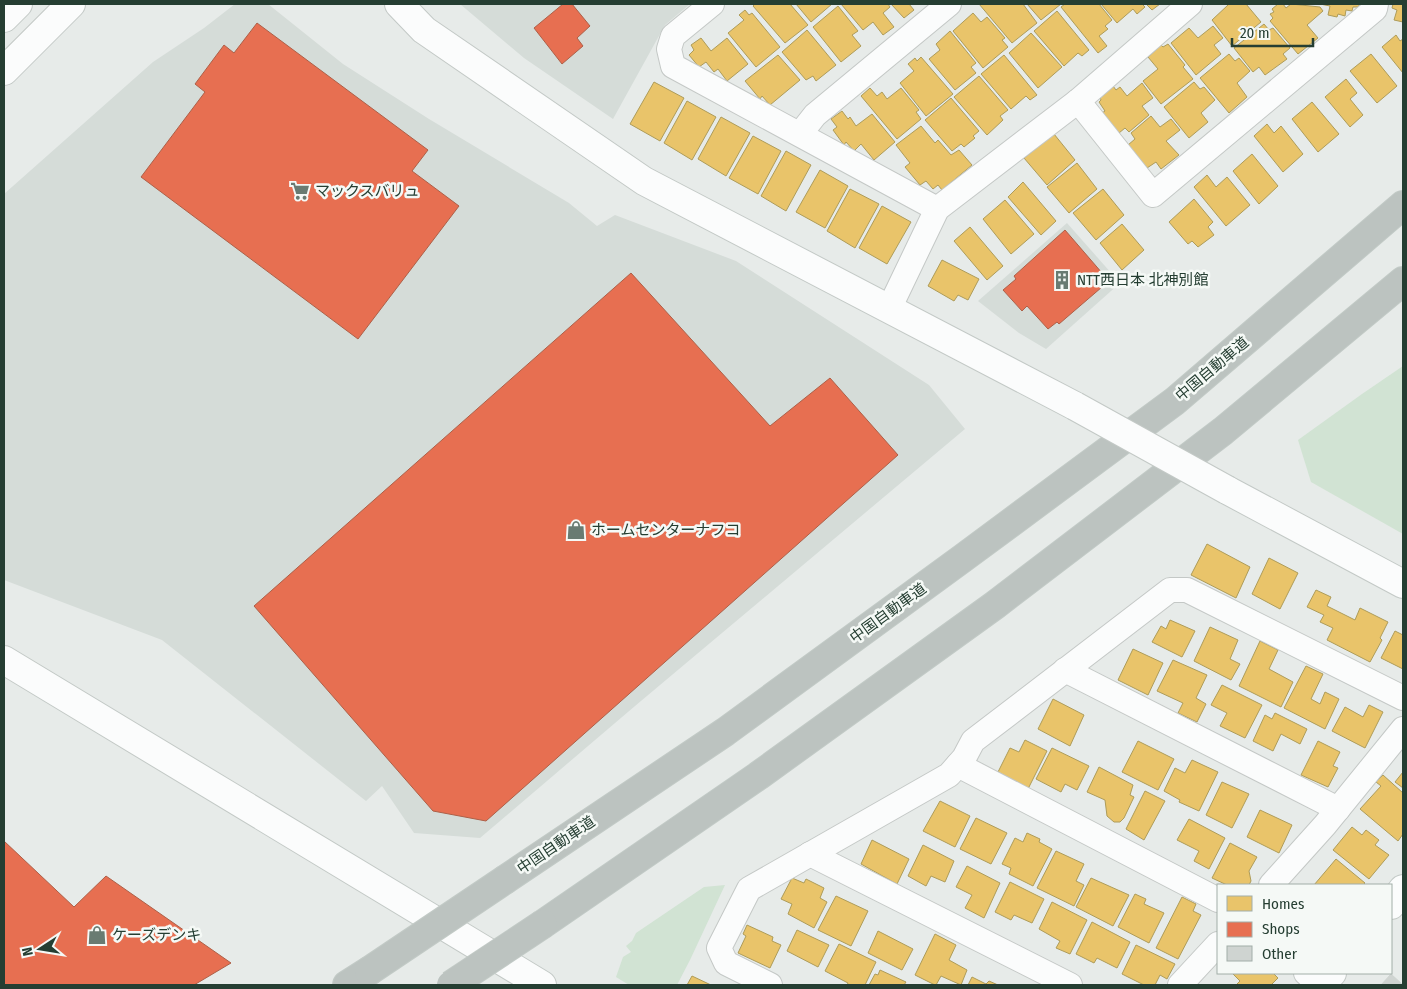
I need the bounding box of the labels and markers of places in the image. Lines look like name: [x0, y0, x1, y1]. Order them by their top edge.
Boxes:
supermarket icon: マックスバリュ: [289, 180, 311, 202]
place label: マックスバリュ: [315, 182, 420, 200]
building icon: NTT西日本 北神別館: [1051, 269, 1073, 291]
place label: NTT西日本 北神別館: [1077, 271, 1209, 289]
shop icon: ホームセンターナフコ: [565, 519, 587, 541]
place label: ホームセンターナフコ: [591, 521, 741, 539]
shop icon: ケーズデンキ: [86, 924, 108, 946]
place label: ケーズデンキ: [112, 926, 201, 944]

